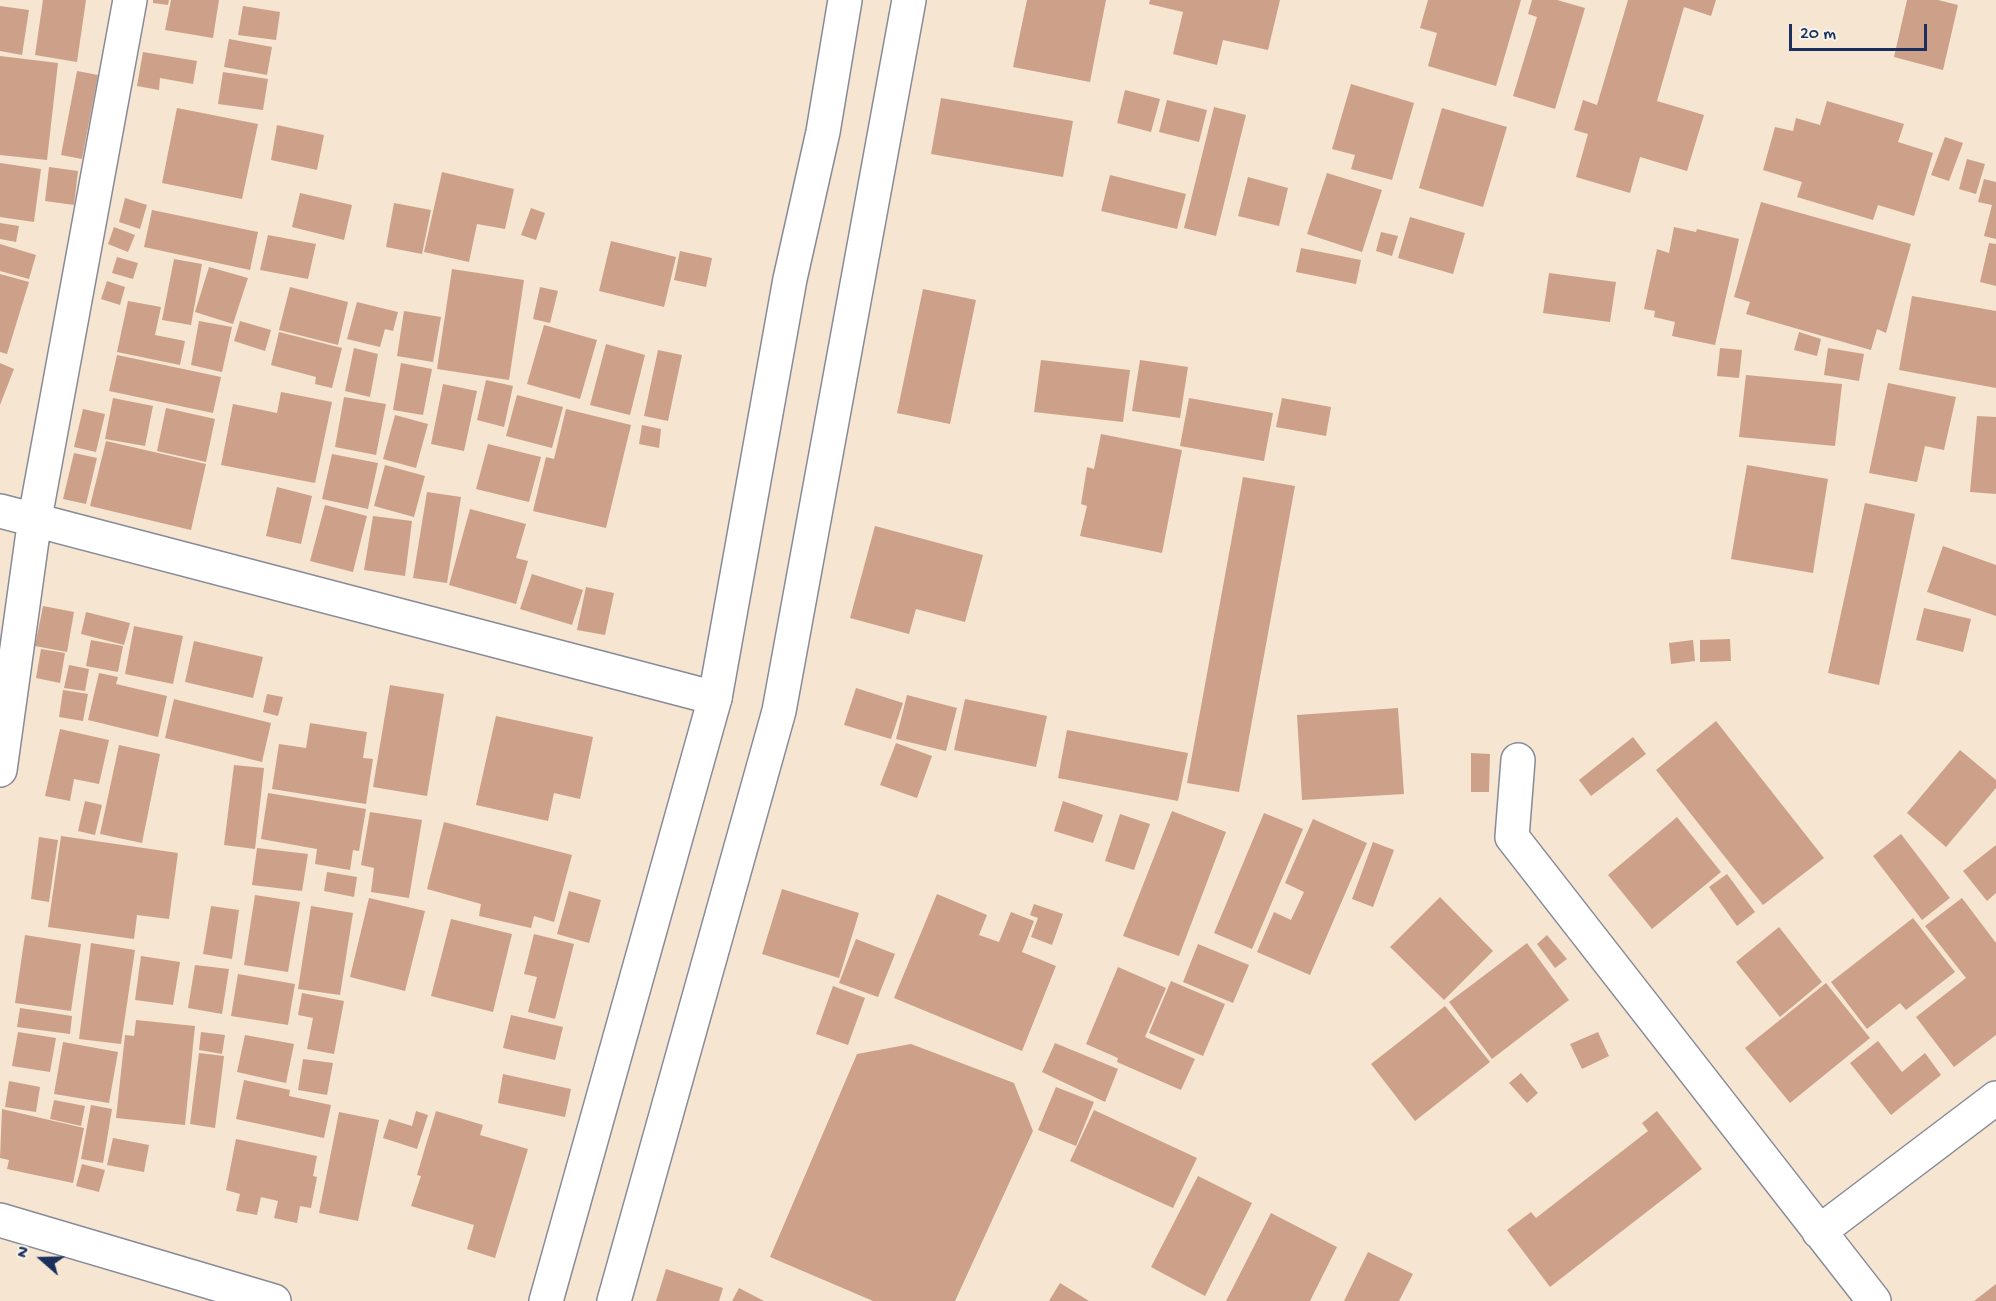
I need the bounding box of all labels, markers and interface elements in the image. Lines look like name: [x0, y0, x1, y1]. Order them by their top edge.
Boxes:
scale bar: [1792, 12, 1930, 50]
text: 20 m: [1800, 24, 1836, 45]
north arrow: [12, 1229, 72, 1289]
text: N: [14, 1245, 35, 1261]

